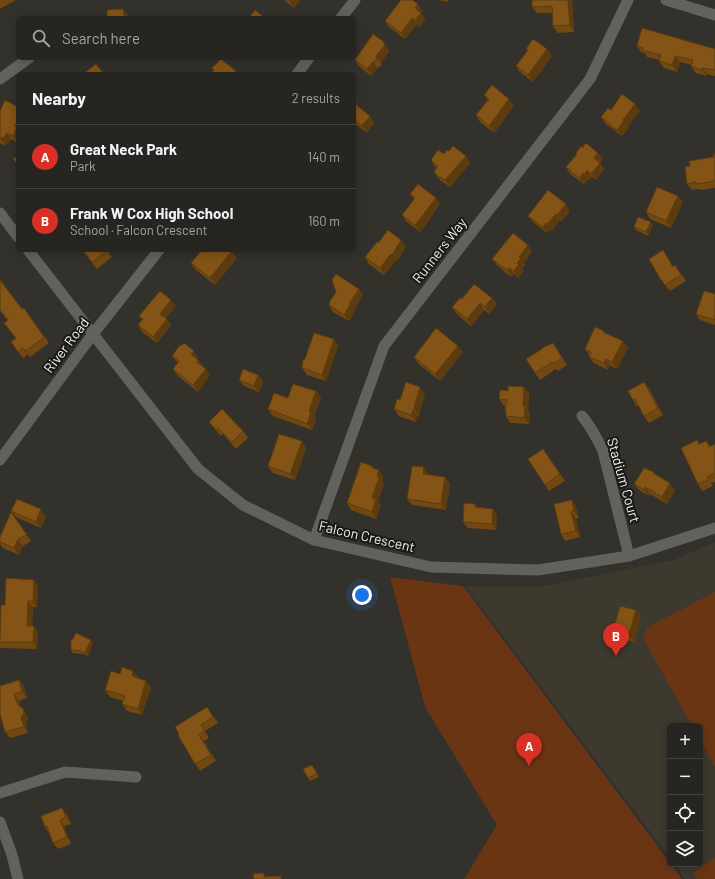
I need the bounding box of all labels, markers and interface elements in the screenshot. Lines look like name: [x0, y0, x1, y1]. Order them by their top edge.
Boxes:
search box: [16, 16, 356, 60]
icon: search: [30, 27, 52, 49]
text: Search here: [62, 29, 140, 47]
text: Nearby: [32, 88, 86, 108]
text: 2 results: [292, 90, 340, 106]
text: Great Neck Park: [70, 140, 177, 158]
text: A: [41, 149, 49, 165]
text: 140 m: [308, 149, 340, 165]
text: Park: [70, 158, 96, 174]
text: Frank W Cox High School: [70, 204, 233, 222]
text: B: [41, 213, 49, 229]
text: 160 m: [308, 213, 340, 229]
street label: Runners Way: [408, 214, 470, 286]
text: School · Falcon Crescent: [70, 222, 207, 238]
street label: River Road: [40, 314, 92, 376]
street label: Stadium Court: [604, 436, 644, 524]
street label: Falcon Crescent: [317, 517, 417, 555]
your location: [352, 585, 372, 605]
pin: B: [603, 623, 629, 656]
map controls: [667, 723, 703, 867]
button: +: [667, 723, 703, 759]
pin: A: [516, 733, 542, 766]
button: −: [667, 759, 703, 795]
button: locate: [667, 795, 703, 831]
button: layers: [667, 831, 703, 867]

